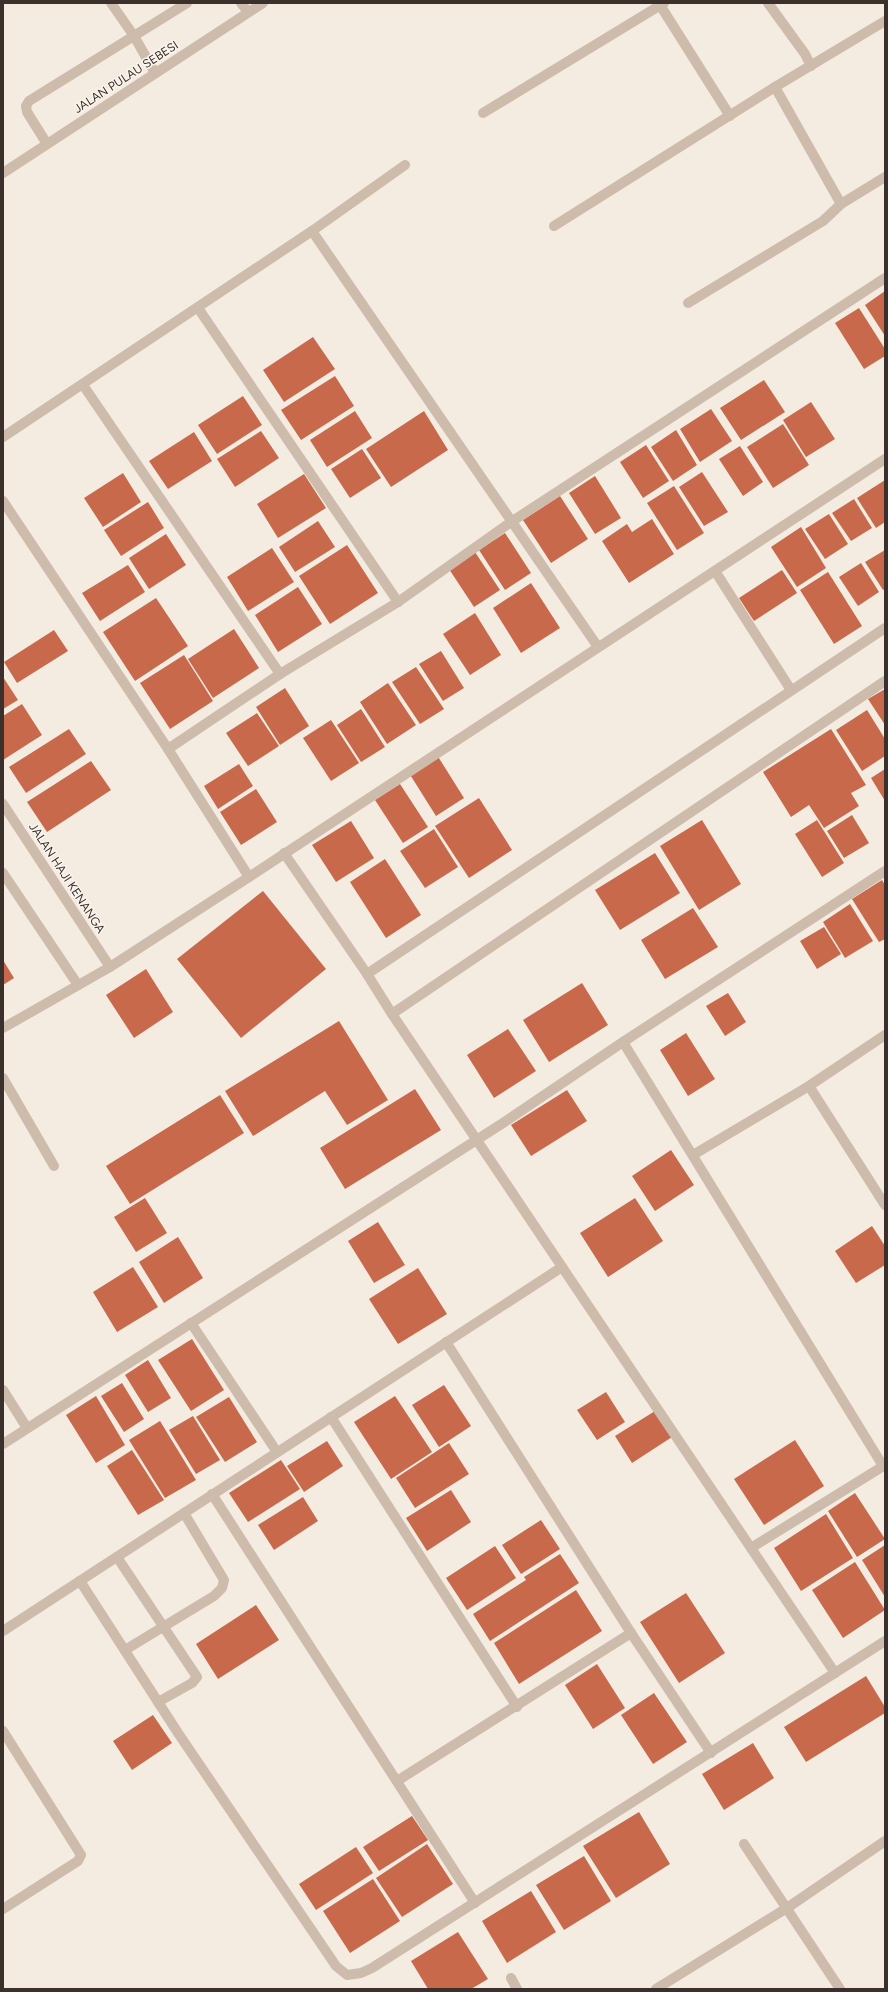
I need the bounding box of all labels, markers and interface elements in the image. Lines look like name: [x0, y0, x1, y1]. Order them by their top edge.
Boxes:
street label: JALAN PULAU SEBESI: [71, 38, 181, 116]
street label: JALAN HAJI KENANGA: [26, 820, 108, 936]

